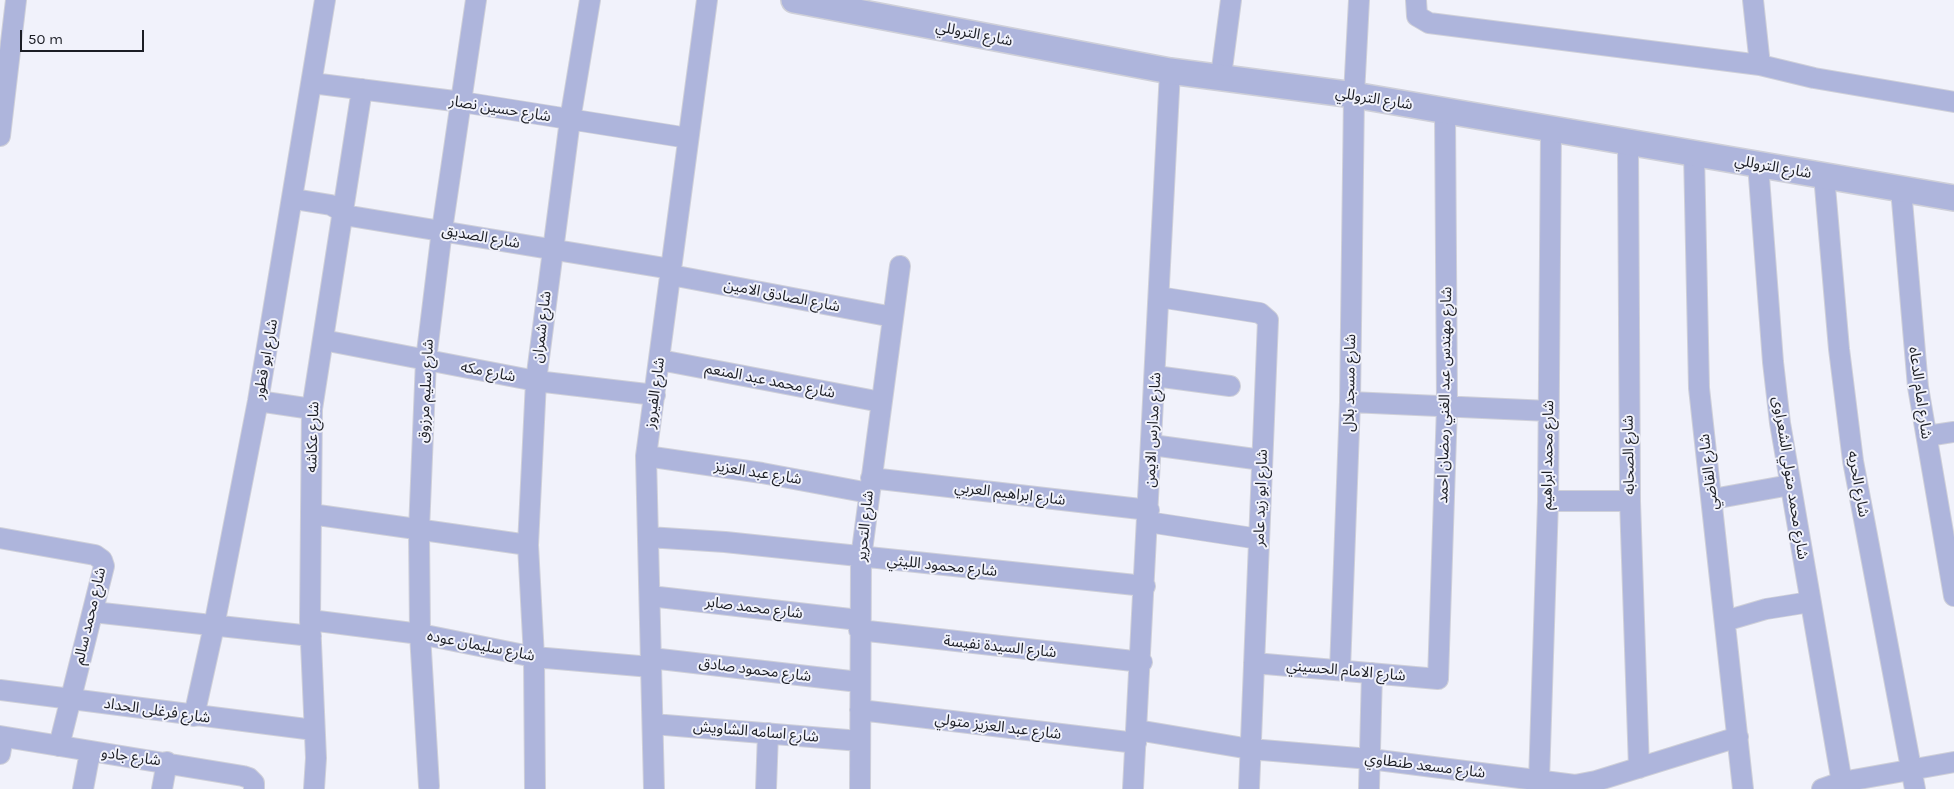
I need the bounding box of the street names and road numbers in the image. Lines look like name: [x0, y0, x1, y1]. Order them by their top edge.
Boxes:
street label: شارع التروللي: [934, 18, 1014, 50]
street label: شارع التروللي: [1334, 84, 1414, 114]
street label: شارع حسين نصار: [448, 92, 552, 126]
street label: شارع التروللي: [1733, 151, 1813, 183]
street label: شارع الصديق: [440, 221, 522, 253]
street label: شارع الصادق الامين: [722, 276, 842, 316]
street label: شارع مهندس عبد الغني رمضان احمد: [1434, 287, 1456, 503]
street label: شارع شمران: [529, 290, 555, 364]
street label: شارع ابو قطور: [250, 318, 282, 400]
street label: شارع مسجد بلال: [1340, 334, 1360, 432]
street label: شارع سليم مرزوق: [414, 338, 438, 444]
street label: شارع امام الدعاه: [1905, 346, 1935, 440]
street label: شارع الفيروز: [641, 356, 669, 430]
street label: شارع مكه: [459, 358, 517, 386]
street label: شارع محمد عبد المنعم: [703, 360, 837, 402]
street label: شارع مدارس الايمن: [1141, 372, 1165, 488]
street label: شارع محمد متولي الشعراوى: [1768, 395, 1812, 561]
street label: شارع محمد ابراهيم: [1538, 400, 1558, 510]
street label: شارع عكاشه: [303, 401, 323, 473]
street label: شارع الصحابه: [1619, 415, 1639, 495]
street label: شارع القاضي: [1695, 433, 1723, 511]
street label: شارع ابو زيد عامر: [1250, 449, 1272, 547]
street label: شارع الحريه: [1843, 449, 1873, 519]
street label: شارع عبد العزيز: [713, 457, 803, 489]
street label: شارع ابراهيم العربي: [954, 478, 1066, 510]
street label: شارع التحرير: [852, 490, 878, 562]
street label: شارع محمود الليثي: [886, 551, 998, 581]
street label: شارع محمد سالم: [70, 566, 110, 666]
street label: شارع محمد صابر: [704, 593, 804, 623]
street label: شارع سليمان عوده: [426, 627, 536, 665]
street label: شارع السيدة نفيسة: [943, 632, 1057, 662]
street label: شارع محمود صادق: [698, 654, 812, 686]
street label: شارع الامام الحسيني: [1286, 657, 1406, 685]
street label: شارع فرغلى الحداد: [103, 695, 211, 727]
street label: شارع عبد العزيز متولي: [934, 710, 1062, 744]
street label: شارع اسامه الشاويش: [692, 718, 820, 746]
street label: شارع جادو: [100, 744, 162, 770]
street label: شارع مسعد طنطاوي: [1364, 750, 1486, 782]

